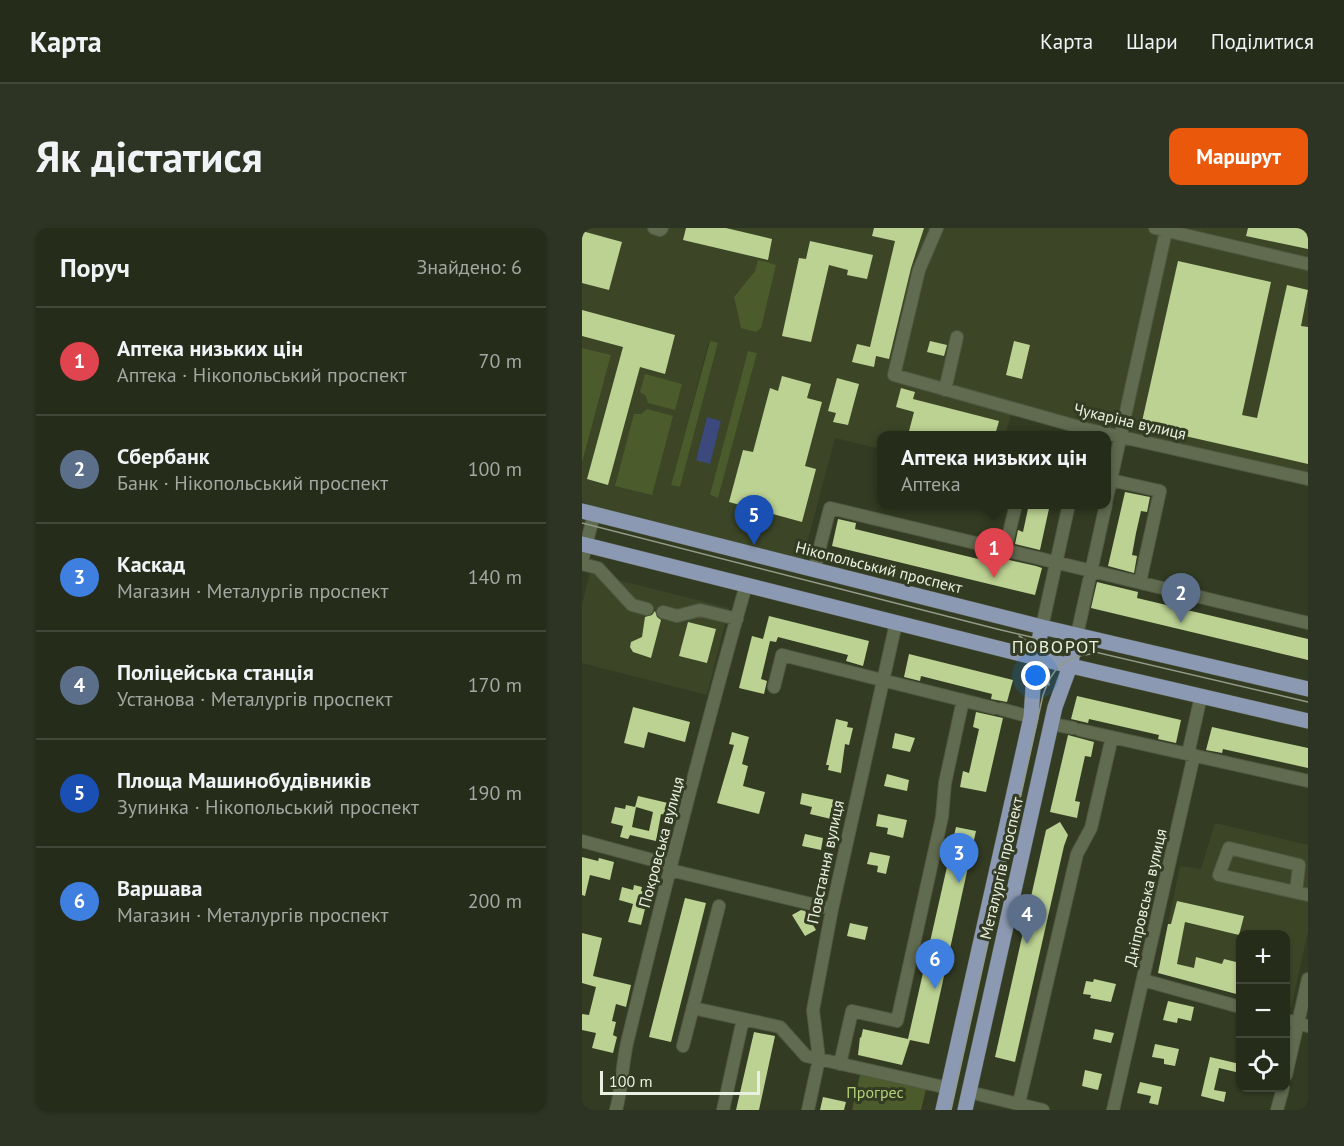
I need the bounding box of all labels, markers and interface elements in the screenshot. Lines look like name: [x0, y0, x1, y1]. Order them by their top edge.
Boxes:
text: Карта: [30, 23, 102, 60]
text: Карта: [1040, 28, 1093, 55]
text: Шари: [1126, 28, 1178, 55]
text: Поділитися: [1211, 28, 1314, 55]
button: Маршрут: [1169, 128, 1308, 185]
text: Як дістатися: [36, 129, 263, 184]
text: Поруч: [60, 251, 130, 284]
text: Знайдено: 6: [416, 254, 522, 280]
text: Аптека низьких цін: [117, 334, 303, 362]
text: 1: [74, 348, 85, 374]
text: 70 m: [479, 348, 522, 374]
text: Аптека · Нікопольський проспект: [117, 362, 407, 388]
street label: Чукаріна вулиця: [1072, 398, 1188, 444]
popup: [877, 431, 1111, 509]
text: Сбербанк: [117, 442, 209, 470]
text: Аптека низьких цін: [901, 443, 1087, 471]
text: 2: [74, 456, 85, 482]
text: 100 m: [468, 456, 522, 482]
text: Банк · Нікопольський проспект: [117, 470, 388, 496]
text: Аптека: [901, 471, 961, 497]
pin: 5: [734, 496, 774, 545]
pin: 1: [974, 528, 1014, 578]
street label: Нікопольський проспект: [794, 537, 965, 598]
text: Каскад: [117, 550, 185, 578]
text: 3: [74, 564, 85, 590]
text: 140 m: [468, 564, 522, 590]
pin: 2: [1162, 574, 1200, 623]
text: Магазин · Металургів проспект: [117, 578, 388, 604]
district label: ПОВОРОТ: [1012, 635, 1100, 658]
text: Поліцейська станція: [117, 658, 314, 686]
your location: [1021, 661, 1050, 690]
text: 4: [74, 672, 85, 698]
text: 170 m: [468, 672, 522, 698]
text: Установа · Металургів проспект: [117, 686, 392, 712]
text: Площа Машинобудівників: [117, 766, 371, 794]
street label: Покровська вулиця: [634, 774, 688, 910]
text: 5: [74, 780, 85, 806]
text: 190 m: [468, 780, 522, 806]
text: Зупинка · Нікопольський проспект: [117, 794, 419, 820]
street label: Металургів проспект: [975, 794, 1027, 941]
street label: Повстання вулиця: [802, 798, 848, 926]
street label: Дніпровська вулиця: [1119, 826, 1171, 968]
pin: 3: [940, 834, 979, 883]
text: Варшава: [117, 874, 202, 902]
text: 6: [74, 888, 85, 914]
text: 200 m: [468, 888, 522, 914]
pin: 4: [1008, 894, 1046, 944]
text: Магазин · Металургів проспект: [117, 902, 388, 928]
map controls: [1236, 930, 1290, 1092]
button: +: [1236, 930, 1290, 984]
pin: 6: [916, 940, 954, 989]
button: −: [1236, 984, 1290, 1038]
button: locate: [1236, 1038, 1290, 1092]
scale bar: [600, 1068, 760, 1096]
text: 100 m: [609, 1071, 652, 1091]
park label: Прогрес: [846, 1082, 904, 1102]

